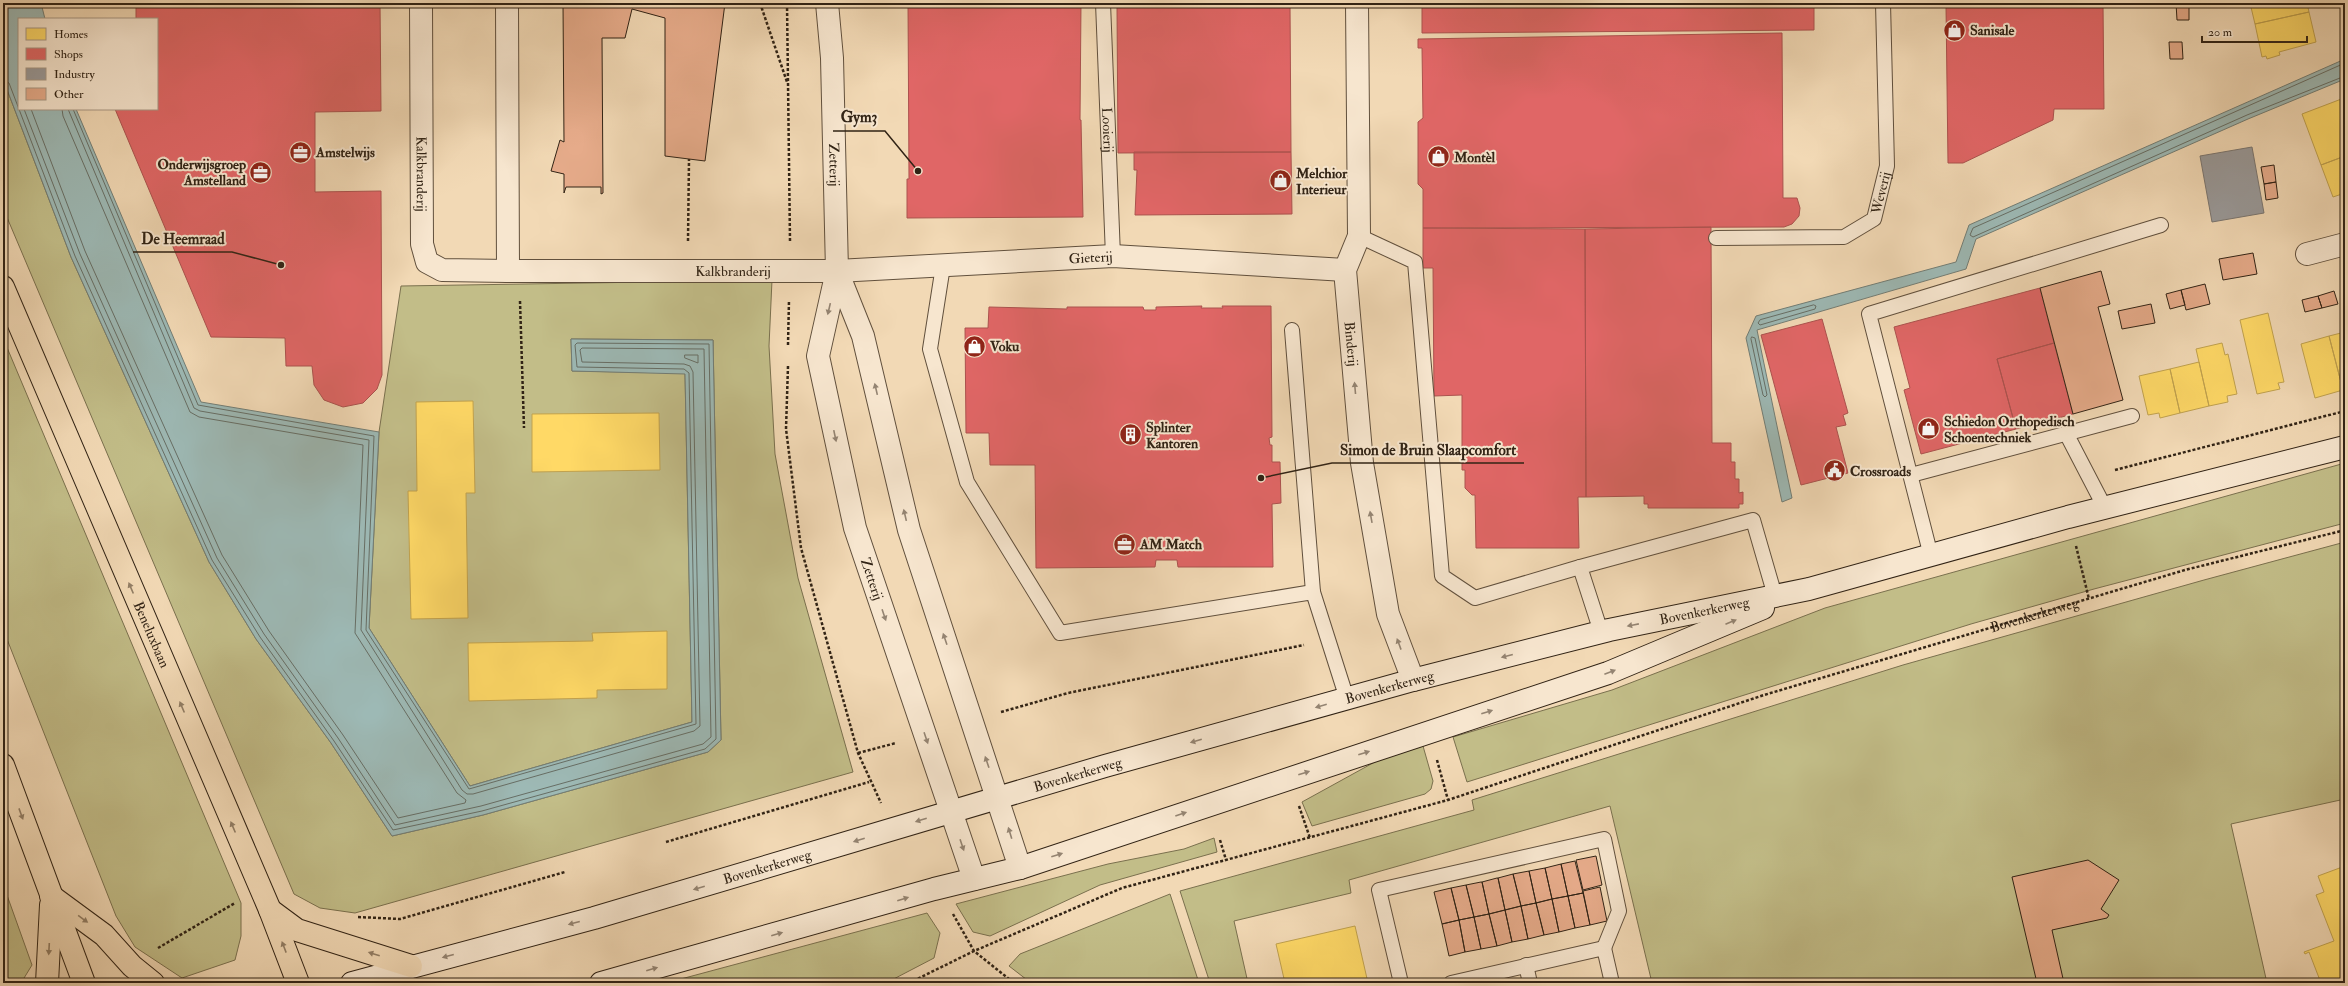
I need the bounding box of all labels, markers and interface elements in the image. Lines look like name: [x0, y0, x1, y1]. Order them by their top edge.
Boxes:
shop icon: Sanisale: [1941, 17, 1967, 43]
legend: [18, 18, 158, 110]
scale bar: [2202, 18, 2307, 44]
place label: Sanisale: [1970, 22, 2015, 39]
text: 20 m: [2208, 25, 2233, 40]
text: Homes: [54, 27, 88, 42]
text: Shops: [54, 47, 83, 62]
text: Industry: [54, 67, 96, 82]
text: Other: [54, 87, 84, 102]
callout: Gym3: [833, 104, 885, 131]
street label: Looierij: [1099, 107, 1117, 153]
text: Gym3: [841, 108, 878, 128]
street label: Kalkbranderij: [413, 136, 430, 212]
office icon: Amstelwijs: [287, 139, 313, 165]
street label: Zetterij: [825, 143, 844, 187]
place label: Amstelwijs: [315, 144, 375, 161]
shop icon: Montèl: [1426, 144, 1452, 170]
place label: Montèl: [1453, 149, 1496, 166]
place label: Onderwijsgroep Amstelland: [157, 156, 246, 189]
office icon: Onderwijsgroep Amstelland: [248, 159, 274, 185]
place label: Melchior Interieur: [1295, 165, 1348, 198]
shop icon: Melchior Interieur: [1268, 168, 1294, 194]
street label: Weverij: [1867, 170, 1894, 217]
callout: De Heemraad: [133, 225, 232, 252]
text: De Heemraad: [141, 230, 225, 249]
street label: Gieterij: [1068, 248, 1113, 267]
street label: Kalkbranderij: [695, 263, 771, 280]
one-way arrow: [825, 303, 831, 316]
street label: Binderij: [1341, 321, 1362, 367]
shop icon: Voku: [961, 333, 987, 359]
place label: Voku: [989, 338, 1020, 355]
one-way arrow: [1352, 382, 1358, 394]
one-way arrow: [872, 383, 878, 395]
place label: Schiedon Orthopedisch Schoentechniek: [1944, 413, 2075, 446]
shop icon: Schiedon Orthopedisch Schoentechniek: [1916, 416, 1942, 442]
place label: Splinter Kantoren: [1146, 419, 1199, 452]
building icon: Splinter Kantoren: [1118, 422, 1144, 448]
one-way arrow: [832, 430, 838, 443]
callout: Simon de Bruin Slaapcomfort: [1332, 436, 1524, 463]
text: Simon de Bruin Slaapcomfort: [1340, 441, 1516, 461]
public building icon: Crossroads: [1822, 458, 1848, 484]
place label: Crossroads: [1850, 463, 1911, 480]
one-way arrow: [902, 509, 908, 522]
one-way arrow: [1368, 511, 1374, 523]
office icon: AM Match: [1112, 531, 1138, 557]
place label: AM Match: [1139, 536, 1203, 553]
street label: Zetterij: [857, 556, 887, 602]
one-way arrow: [128, 581, 134, 593]
street label: Bovenkerkerweg: [1658, 593, 1752, 628]
street label: Bovenkerkerweg: [1988, 593, 2082, 636]
street label: Beneluxbaan: [130, 599, 174, 670]
one-way arrow: [881, 610, 887, 622]
one-way arrow: [1725, 619, 1736, 625]
one-way arrow: [1627, 622, 1640, 628]
one-way arrow: [942, 633, 948, 645]
one-way arrow: [1396, 637, 1402, 649]
one-way arrow: [1501, 653, 1513, 659]
street label: Bovenkerkerweg: [1343, 666, 1437, 707]
one-way arrow: [1605, 668, 1617, 674]
one-way arrow: [179, 701, 185, 713]
one-way arrow: [1315, 703, 1327, 709]
one-way arrow: [1481, 709, 1493, 715]
one-way arrow: [923, 733, 929, 745]
one-way arrow: [1190, 738, 1202, 744]
one-way arrow: [1358, 750, 1370, 756]
street label: Bovenkerkerweg: [1031, 753, 1125, 795]
one-way arrow: [983, 756, 989, 768]
one-way arrow: [1298, 770, 1310, 776]
one-way arrow: [19, 809, 25, 821]
one-way arrow: [1175, 811, 1187, 817]
one-way arrow: [915, 817, 927, 823]
one-way arrow: [230, 821, 237, 833]
one-way arrow: [1007, 827, 1013, 839]
one-way arrow: [852, 837, 864, 843]
one-way arrow: [960, 840, 966, 852]
street label: Bovenkerkerweg: [721, 845, 814, 888]
one-way arrow: [1052, 852, 1064, 858]
one-way arrow: [692, 885, 704, 891]
one-way arrow: [897, 896, 909, 902]
one-way arrow: [77, 915, 88, 924]
one-way arrow: [568, 921, 580, 927]
one-way arrow: [772, 931, 784, 937]
one-way arrow: [281, 940, 287, 952]
one-way arrow: [45, 943, 52, 955]
one-way arrow: [368, 951, 380, 957]
one-way arrow: [442, 953, 454, 959]
one-way arrow: [646, 966, 658, 972]

